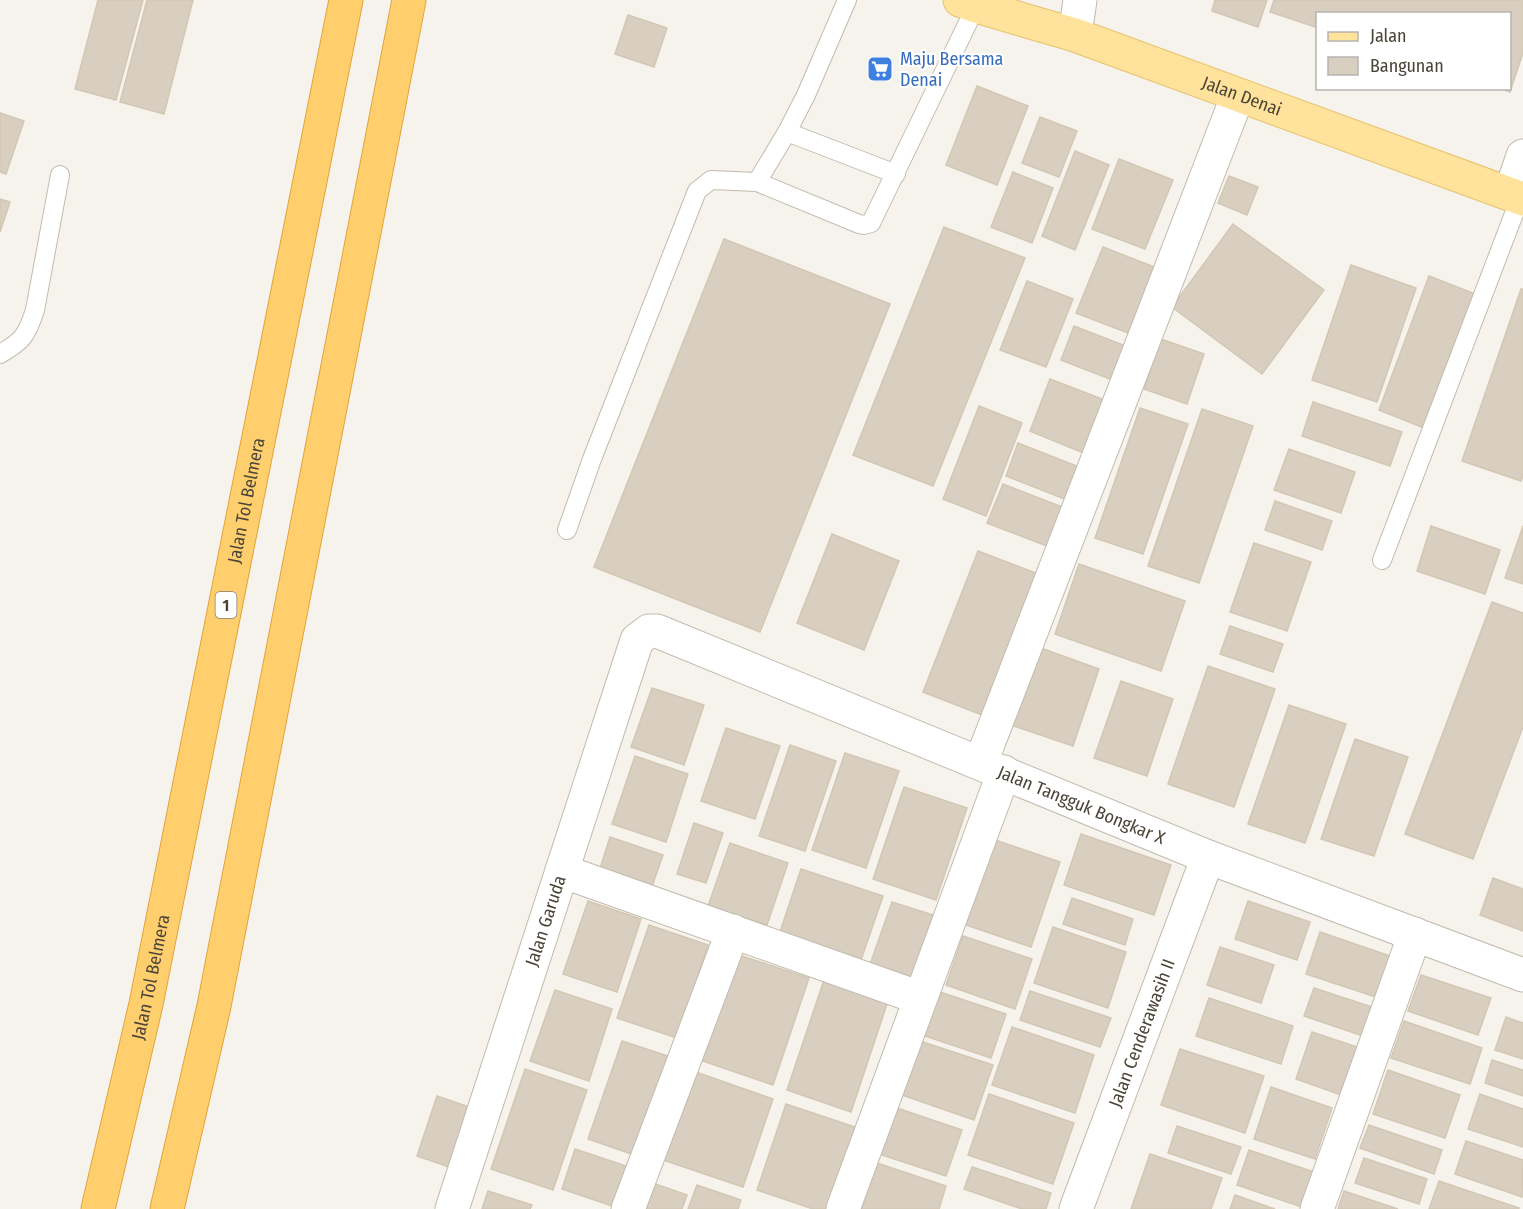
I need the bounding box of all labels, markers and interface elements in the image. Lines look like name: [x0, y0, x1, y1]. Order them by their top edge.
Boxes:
legend: [1316, 12, 1511, 90]
text: Jalan: [1370, 25, 1407, 47]
place label: Maju Bersama Denai: [900, 48, 1004, 91]
supermarket icon: Maju Bersama Denai: [865, 54, 895, 84]
text: Bangunan: [1370, 55, 1444, 77]
street label: Jalan Denai: [1199, 72, 1285, 121]
street label: Jalan Tol Belmera: [223, 436, 270, 565]
road number: 1: [216, 592, 236, 618]
street label: Jalan Tangguk Bongkar X: [994, 761, 1169, 849]
street label: Jalan Garuda: [521, 873, 571, 969]
street label: Jalan Tol Belmera: [127, 912, 175, 1042]
street label: Jalan Cenderawasih II: [1104, 956, 1180, 1110]

